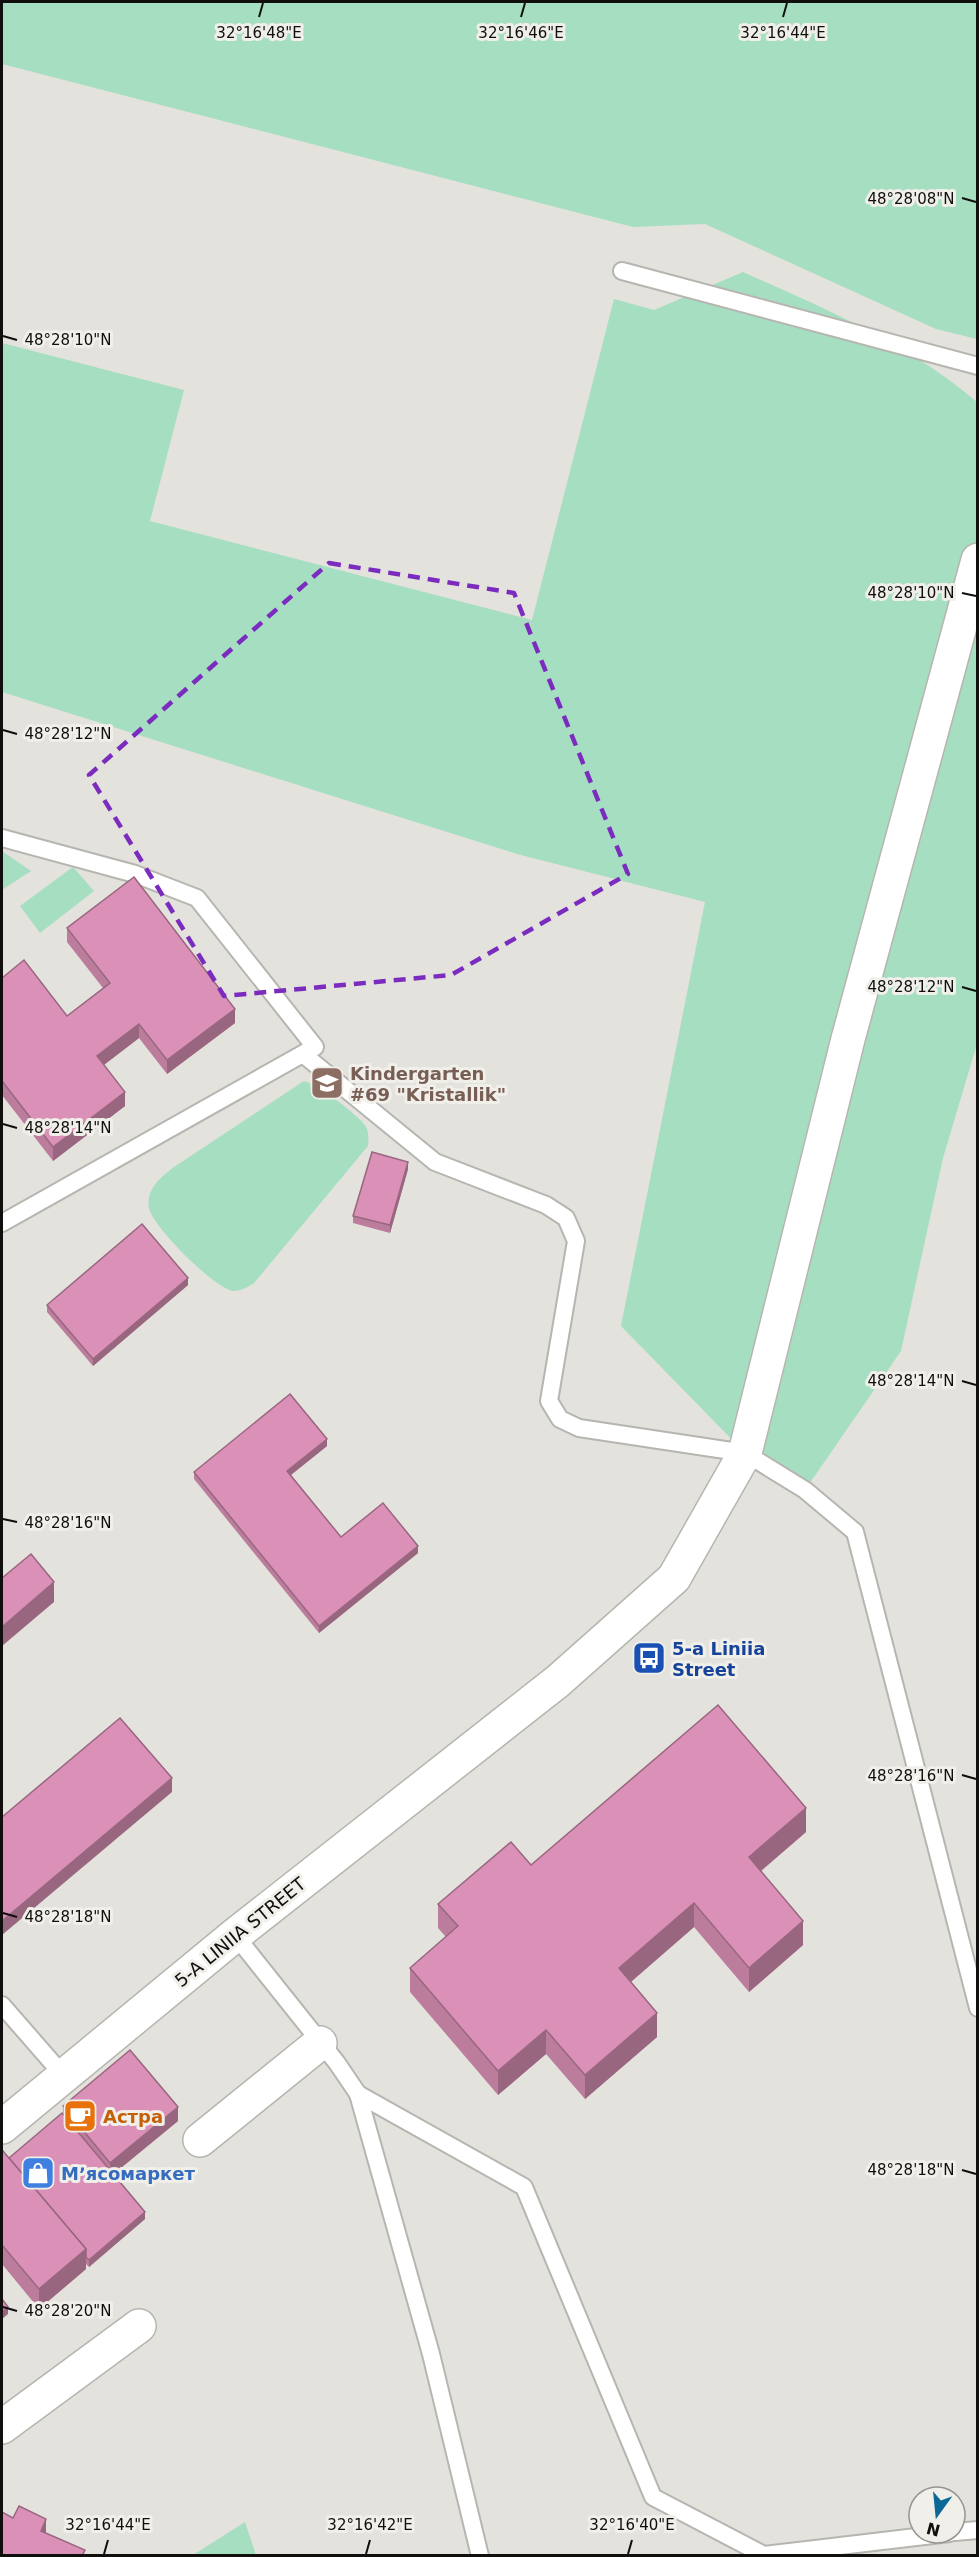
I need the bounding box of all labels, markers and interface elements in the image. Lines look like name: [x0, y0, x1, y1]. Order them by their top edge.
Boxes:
text: 32°16'48"E: [216, 24, 302, 42]
text: 32°16'46"E: [478, 24, 564, 42]
text: 32°16'44"E: [740, 24, 826, 42]
text: 48°28'08"N: [867, 190, 955, 208]
text: 48°28'10"N: [24, 331, 112, 349]
text: 48°28'10"N: [867, 584, 955, 602]
text: 48°28'12"N: [24, 725, 112, 743]
text: 48°28'12"N: [867, 978, 955, 996]
place label: Kindergarten #69 "Kristallik": [350, 1063, 506, 1105]
school or university icon: Kindergarten #69 "Kristallik": [309, 1065, 345, 1101]
text: 48°28'14"N: [24, 1119, 112, 1137]
text: 48°28'14"N: [867, 1372, 955, 1390]
text: 48°28'16"N: [24, 1514, 112, 1532]
place label: 5-a Liniia Street: [672, 1638, 765, 1680]
bus stop icon: 5-a Liniia Street: [631, 1640, 667, 1676]
text: 48°28'16"N: [867, 1767, 955, 1785]
street label: 5-A LINIIA STREET: [171, 1872, 310, 1991]
text: 48°28'18"N: [24, 1908, 112, 1926]
cafe icon: Астра: [62, 2098, 98, 2134]
place label: Астра: [103, 2106, 163, 2127]
shop icon: Мʼясомаркет: [20, 2155, 56, 2191]
text: 48°28'18"N: [867, 2161, 955, 2179]
place label: Мʼясомаркет: [61, 2163, 196, 2184]
text: 48°28'20"N: [24, 2302, 112, 2320]
north arrow: [907, 2485, 967, 2545]
text: 32°16'44"E: [65, 2516, 151, 2534]
text: 32°16'42"E: [327, 2516, 413, 2534]
text: 32°16'40"E: [589, 2516, 675, 2534]
text: N: [924, 2518, 942, 2540]

